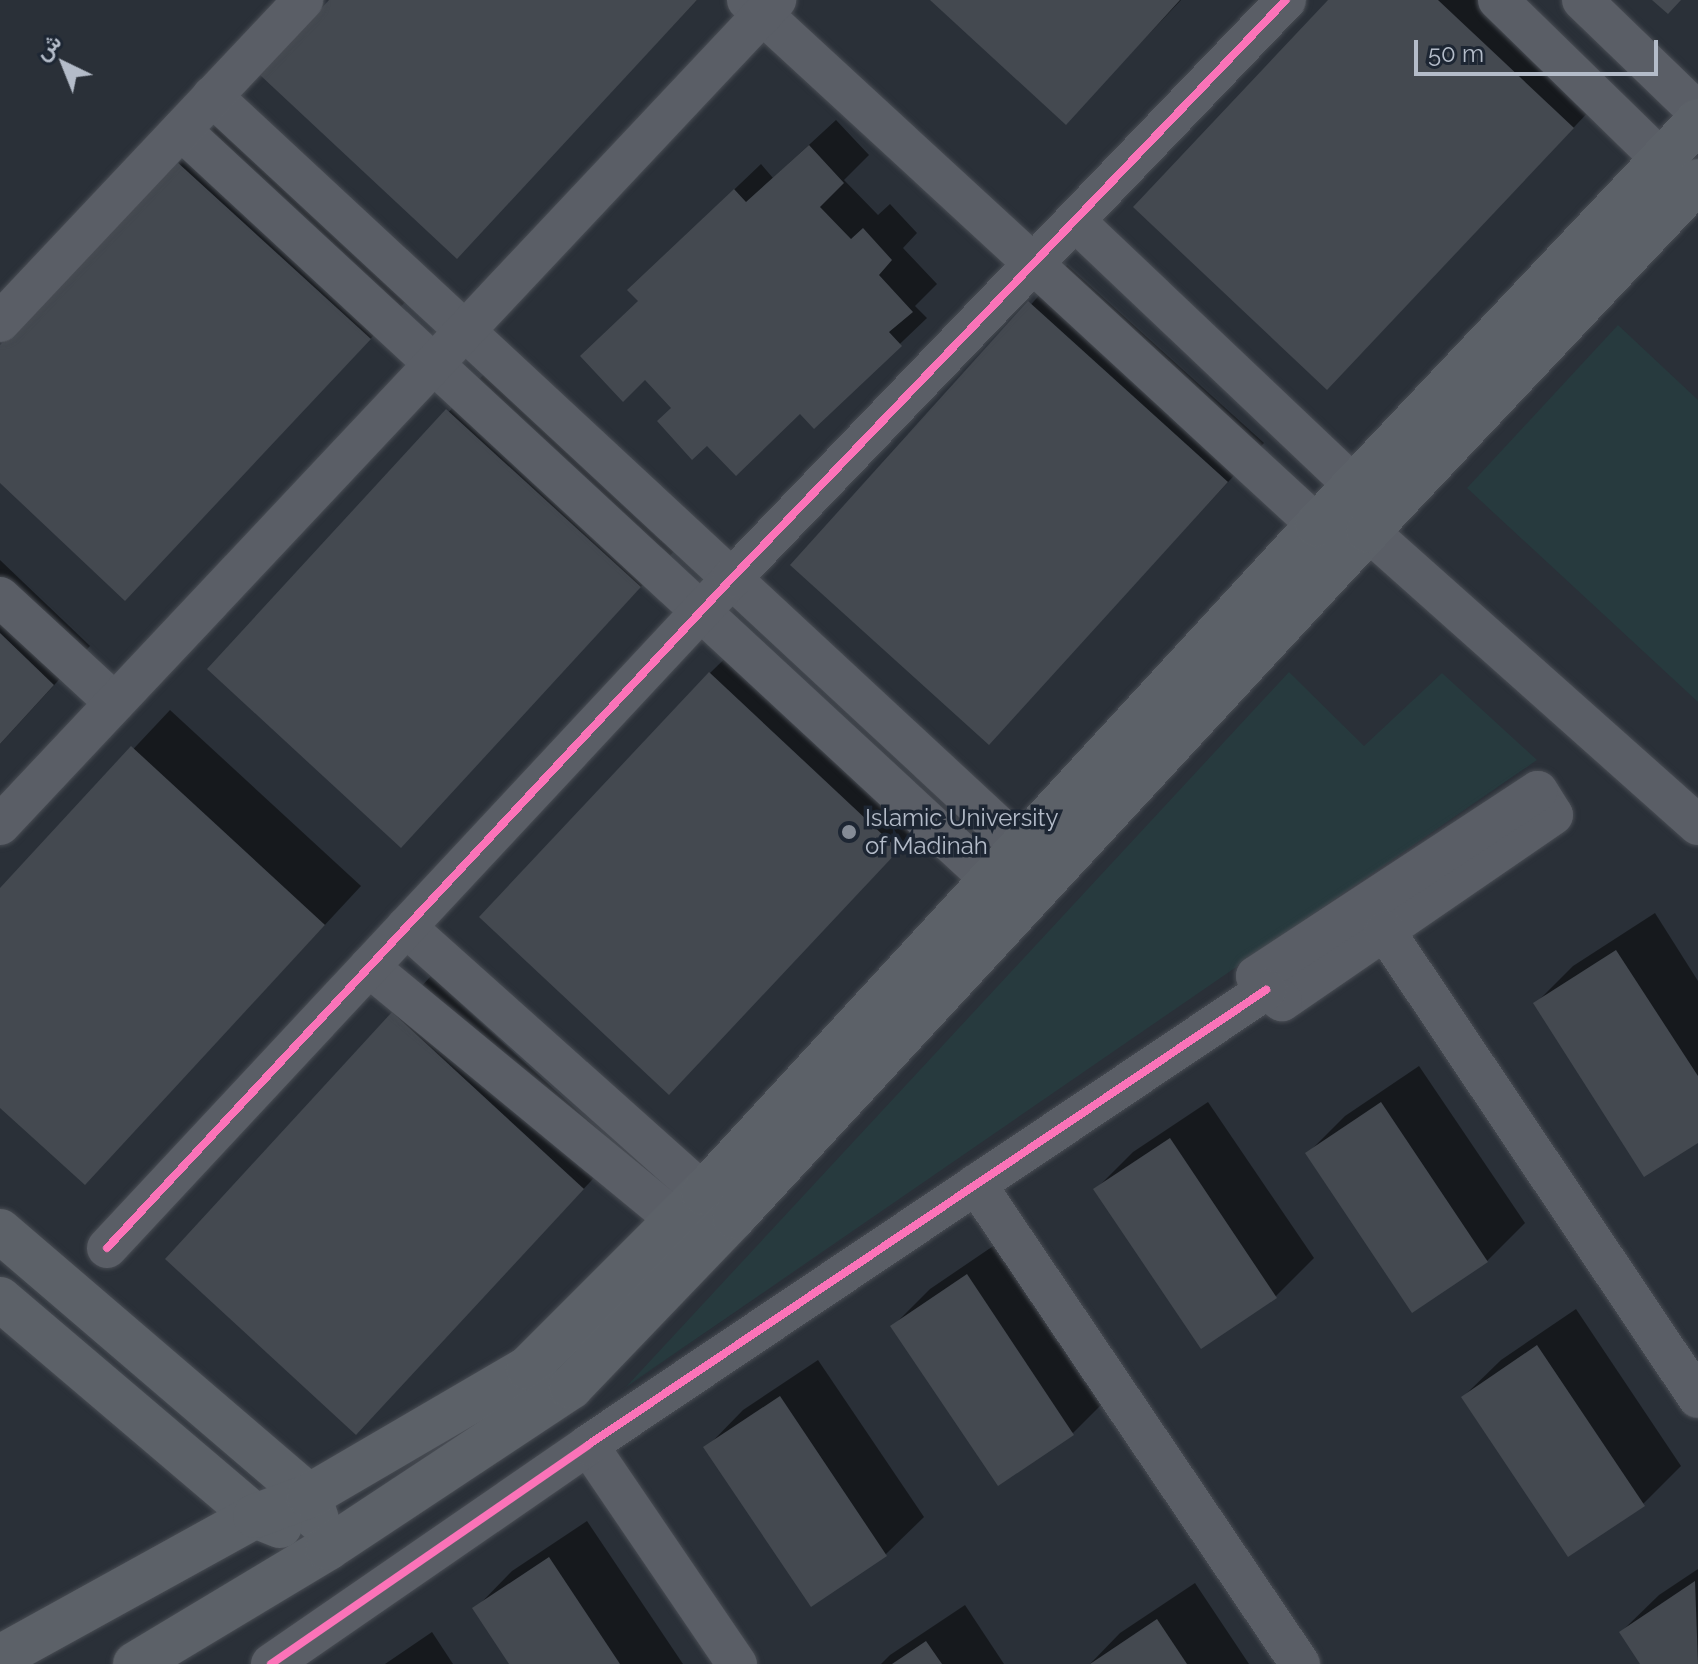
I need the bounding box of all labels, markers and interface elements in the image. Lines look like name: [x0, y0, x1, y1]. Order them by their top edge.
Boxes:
north arrow: [24, 24, 104, 104]
scale bar: [1418, 24, 1662, 74]
text: ش: [29, 28, 66, 65]
text: 50 m: [1428, 39, 1484, 68]
place label: Islamic University of Madinah: [865, 804, 1059, 860]
marker: Islamic University of Madinah: [840, 823, 858, 841]

